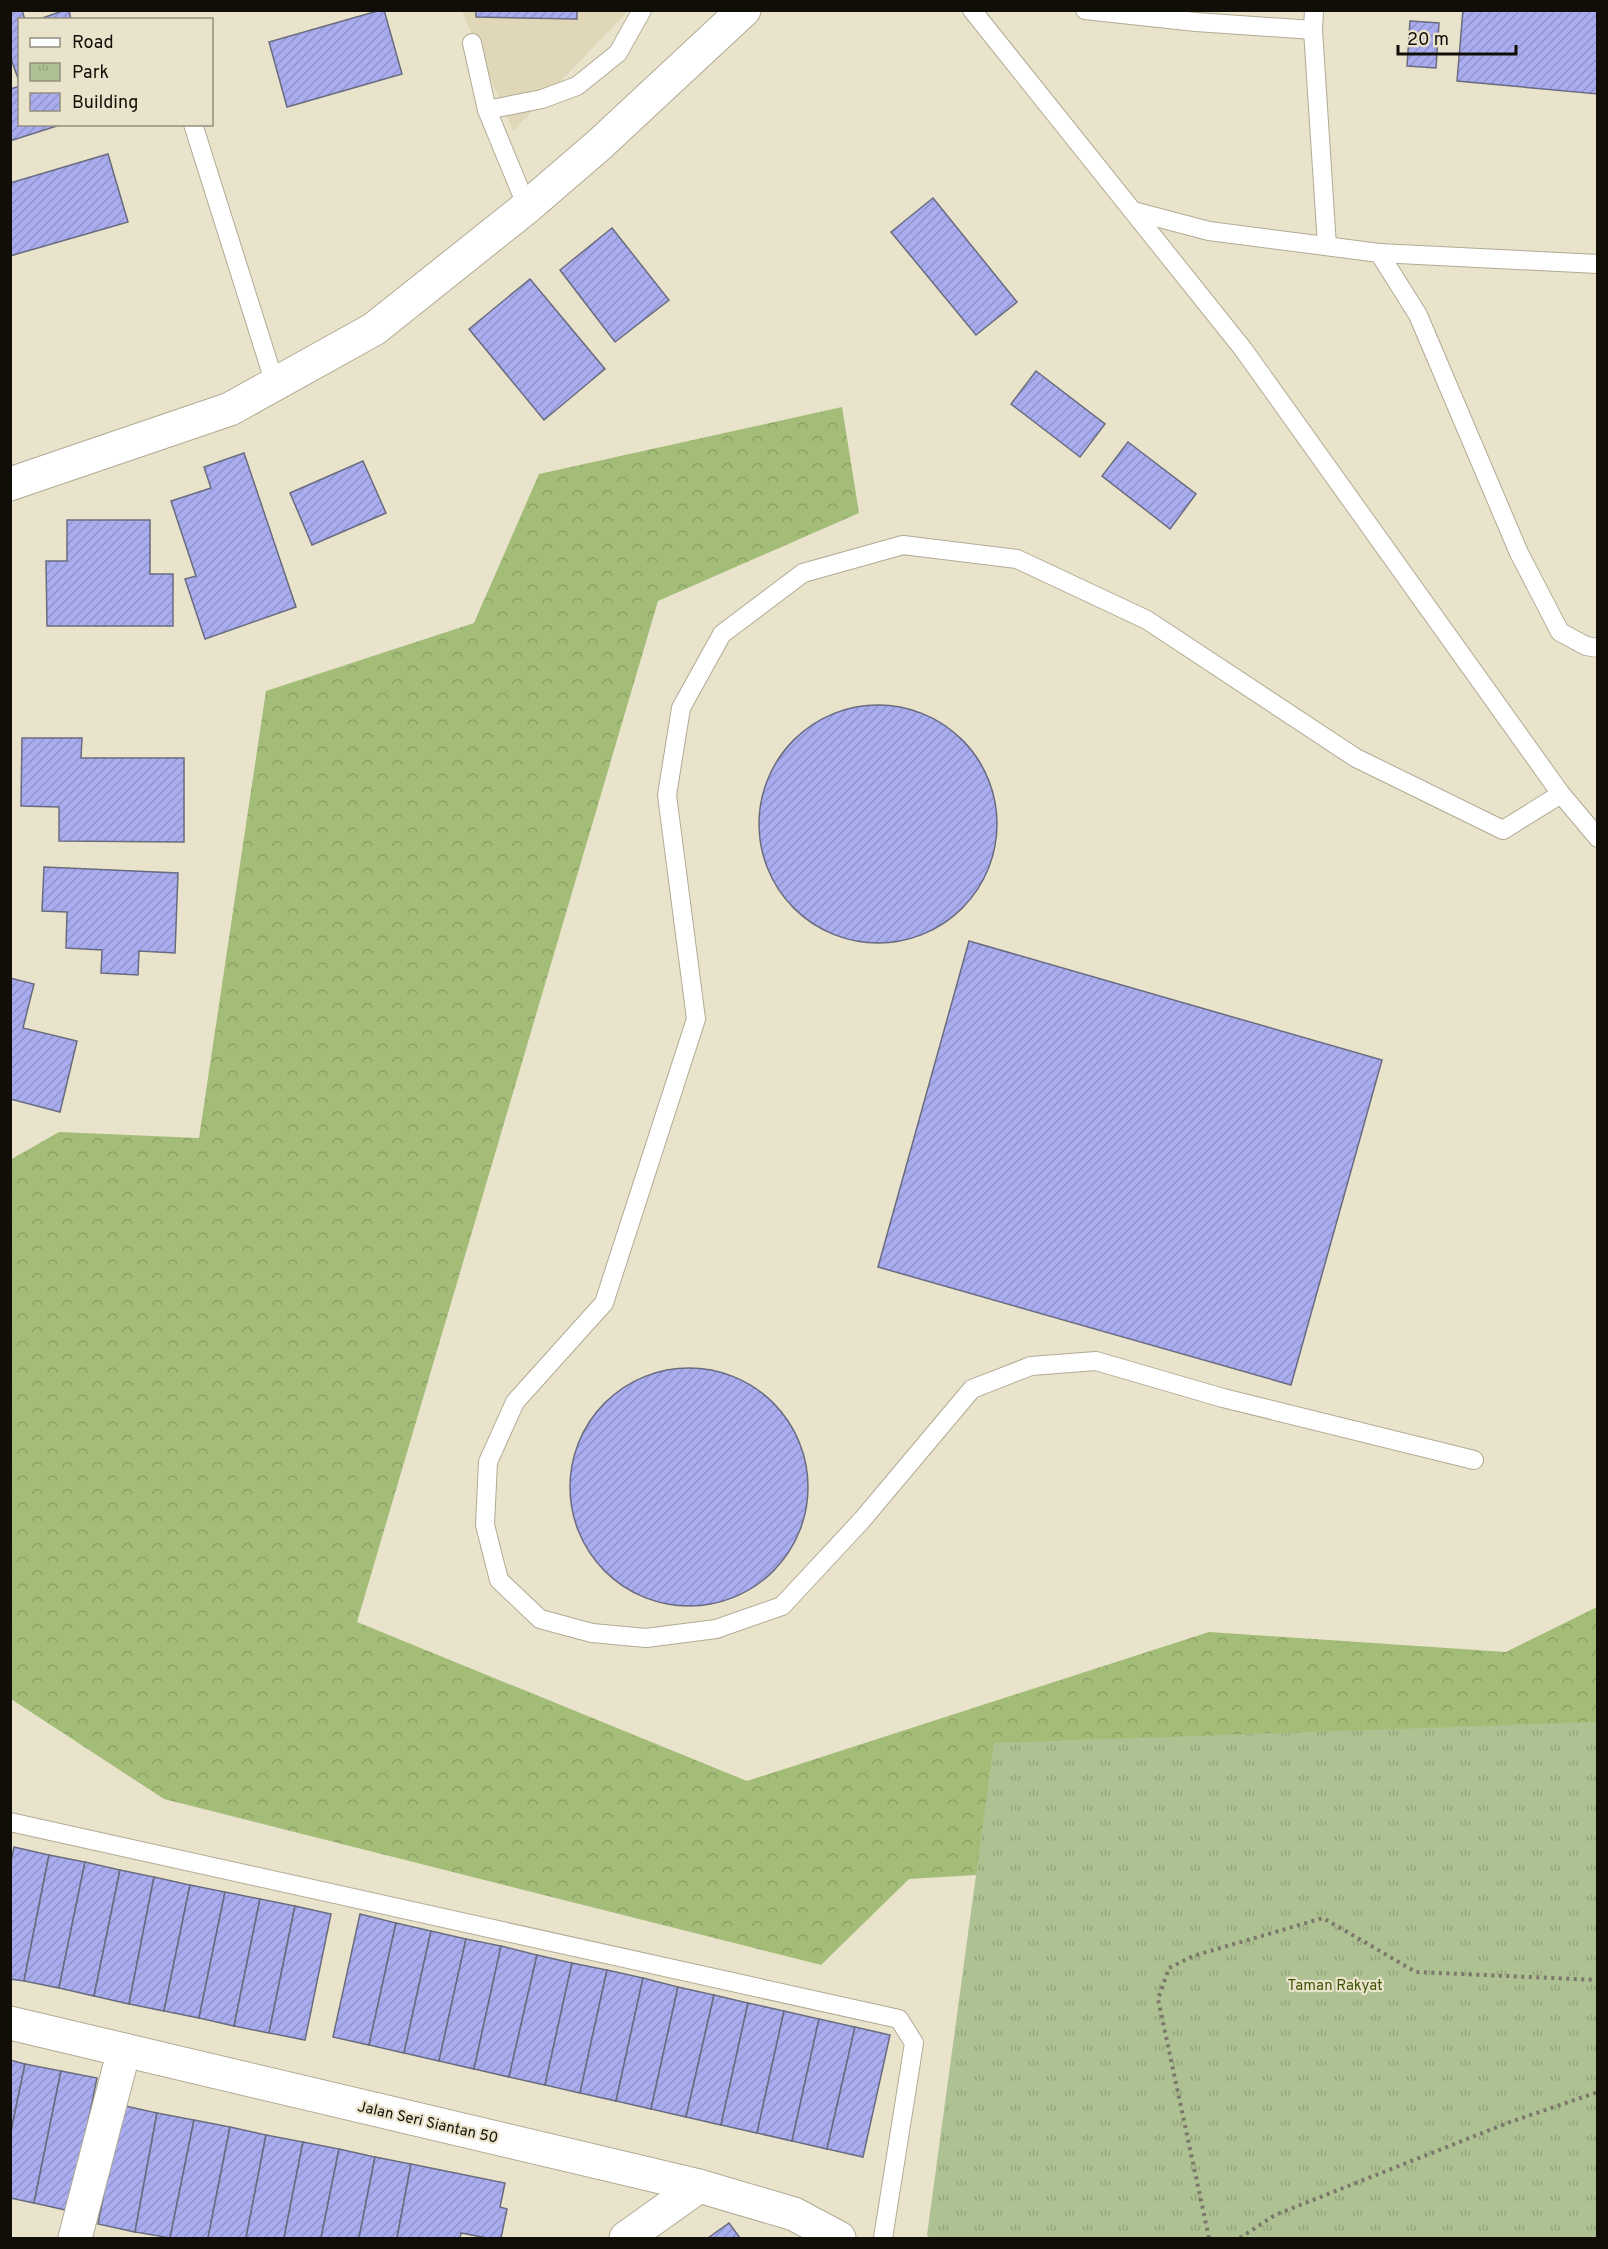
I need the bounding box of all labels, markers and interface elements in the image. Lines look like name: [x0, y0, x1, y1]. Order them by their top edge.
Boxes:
legend: [18, 18, 213, 126]
scale bar: [1398, 18, 1516, 56]
text: 20 m: [1407, 29, 1449, 52]
text: Road: [72, 32, 114, 55]
text: Park: [72, 62, 109, 85]
text: Building: [72, 92, 138, 115]
park label: Taman Rakyat: [1287, 1977, 1383, 1996]
street label: Jalan Seri Siantan 50: [356, 2098, 500, 2149]

